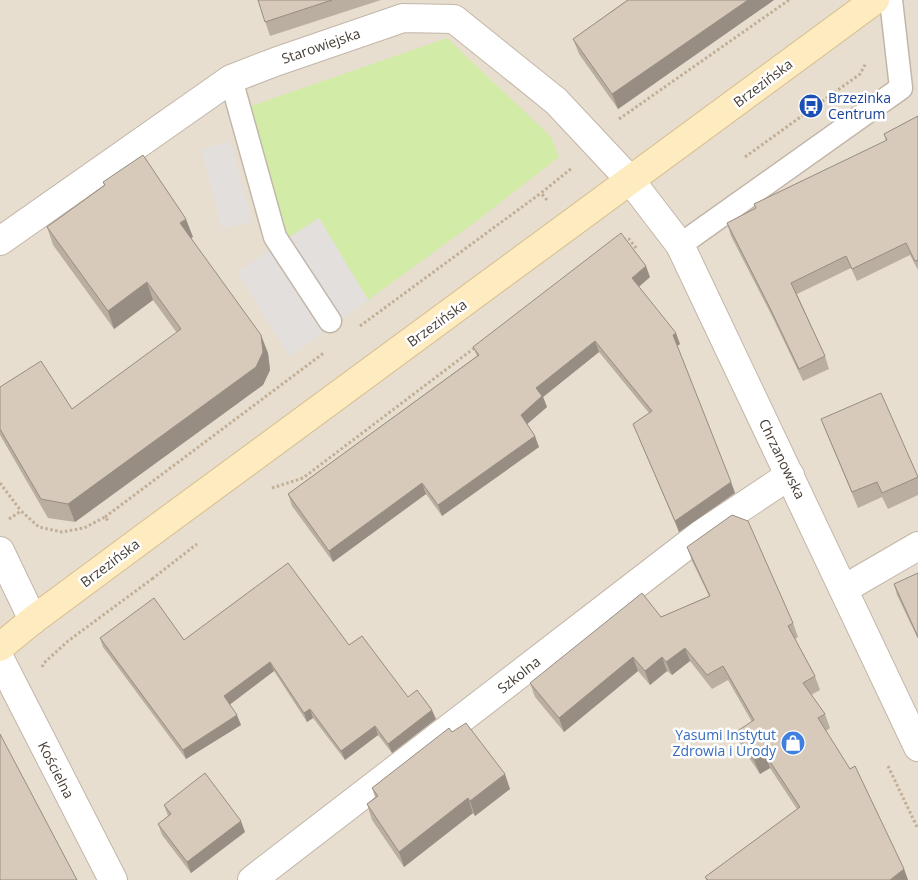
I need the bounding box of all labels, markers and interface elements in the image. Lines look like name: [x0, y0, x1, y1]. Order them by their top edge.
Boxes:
street label: Starowiejska: [279, 23, 363, 68]
street label: Brzezińska: [729, 54, 796, 111]
place label: Brzezinka Centrum: [828, 88, 891, 123]
bus stop icon: Brzezinka Centrum: [798, 93, 824, 119]
street label: Brzezińska: [403, 294, 470, 351]
street label: Chrzanowska: [755, 415, 810, 502]
street label: Brzezińska: [76, 534, 143, 591]
street label: Szkolna: [493, 652, 544, 697]
place label: Yasumi Instytut Zdrowia i Urody: [672, 725, 777, 760]
shop icon: Yasumi Instytut Zdrowia i Urody: [780, 730, 806, 756]
street label: Kościelna: [34, 738, 79, 802]

